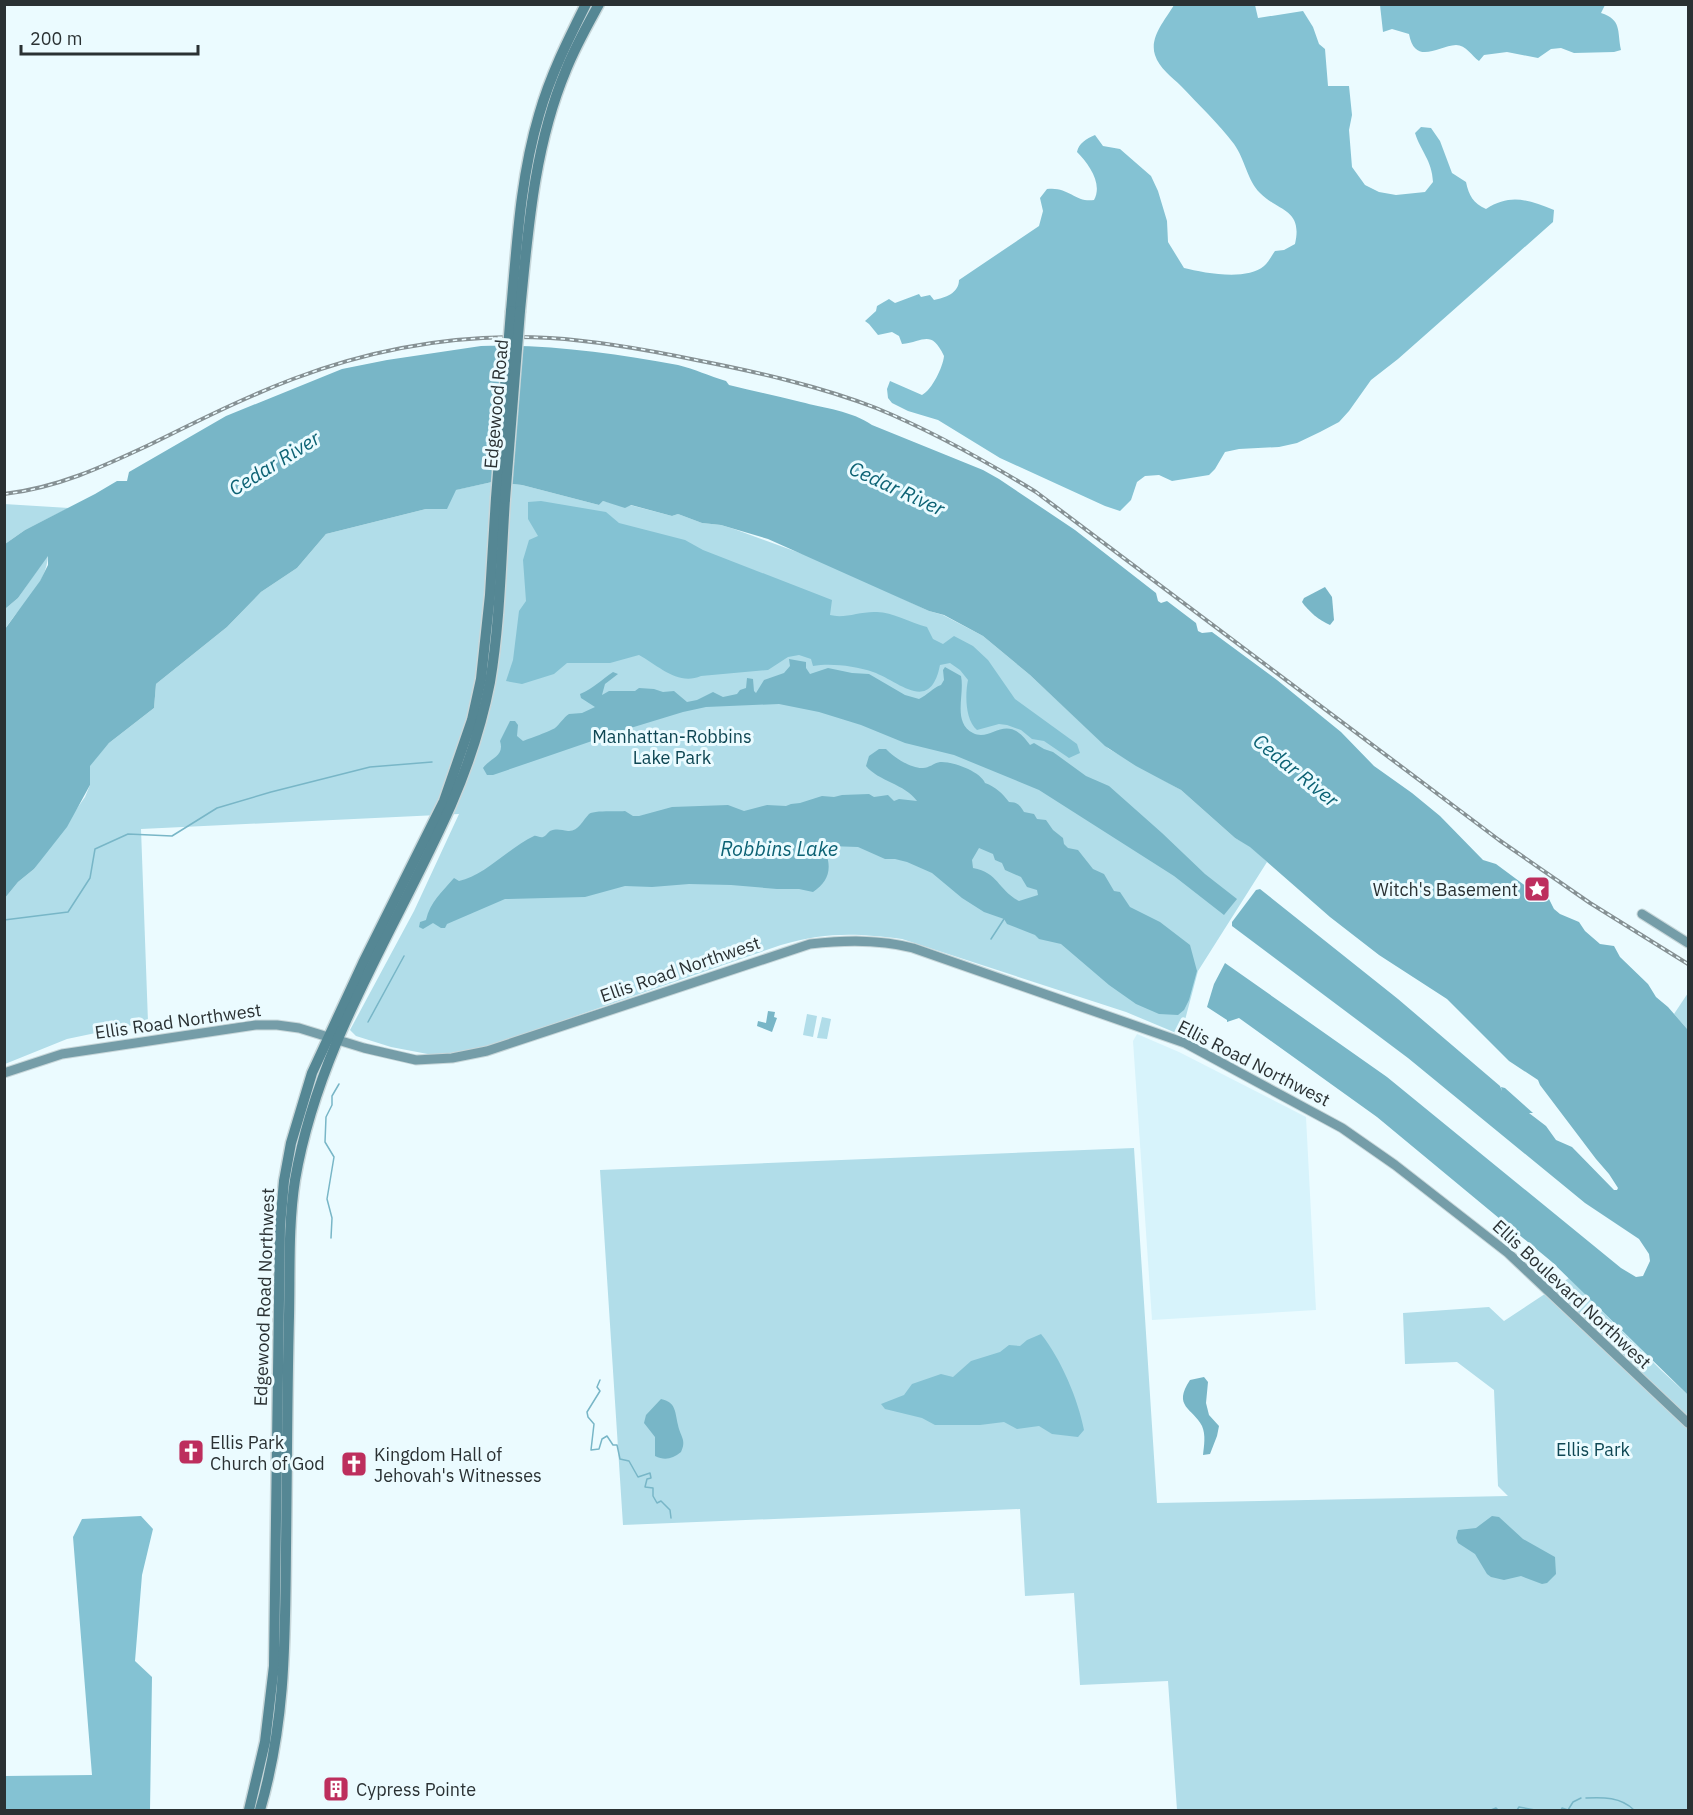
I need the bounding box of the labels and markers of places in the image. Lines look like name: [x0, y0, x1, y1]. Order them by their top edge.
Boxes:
place icon: Witch's Basement: [1522, 874, 1552, 904]
place label: Witch's Basement: [1373, 878, 1518, 901]
place label: Ellis Park Church of God: [210, 1431, 325, 1475]
church icon: Ellis Park Church of God: [176, 1437, 206, 1467]
place label: Kingdom Hall of Jehovah's Witnesses: [374, 1443, 542, 1487]
church icon: Kingdom Hall of Jehovah's Witnesses: [339, 1449, 369, 1479]
building icon: Cypress Pointe: [321, 1774, 351, 1804]
place label: Cypress Pointe: [356, 1778, 476, 1801]

